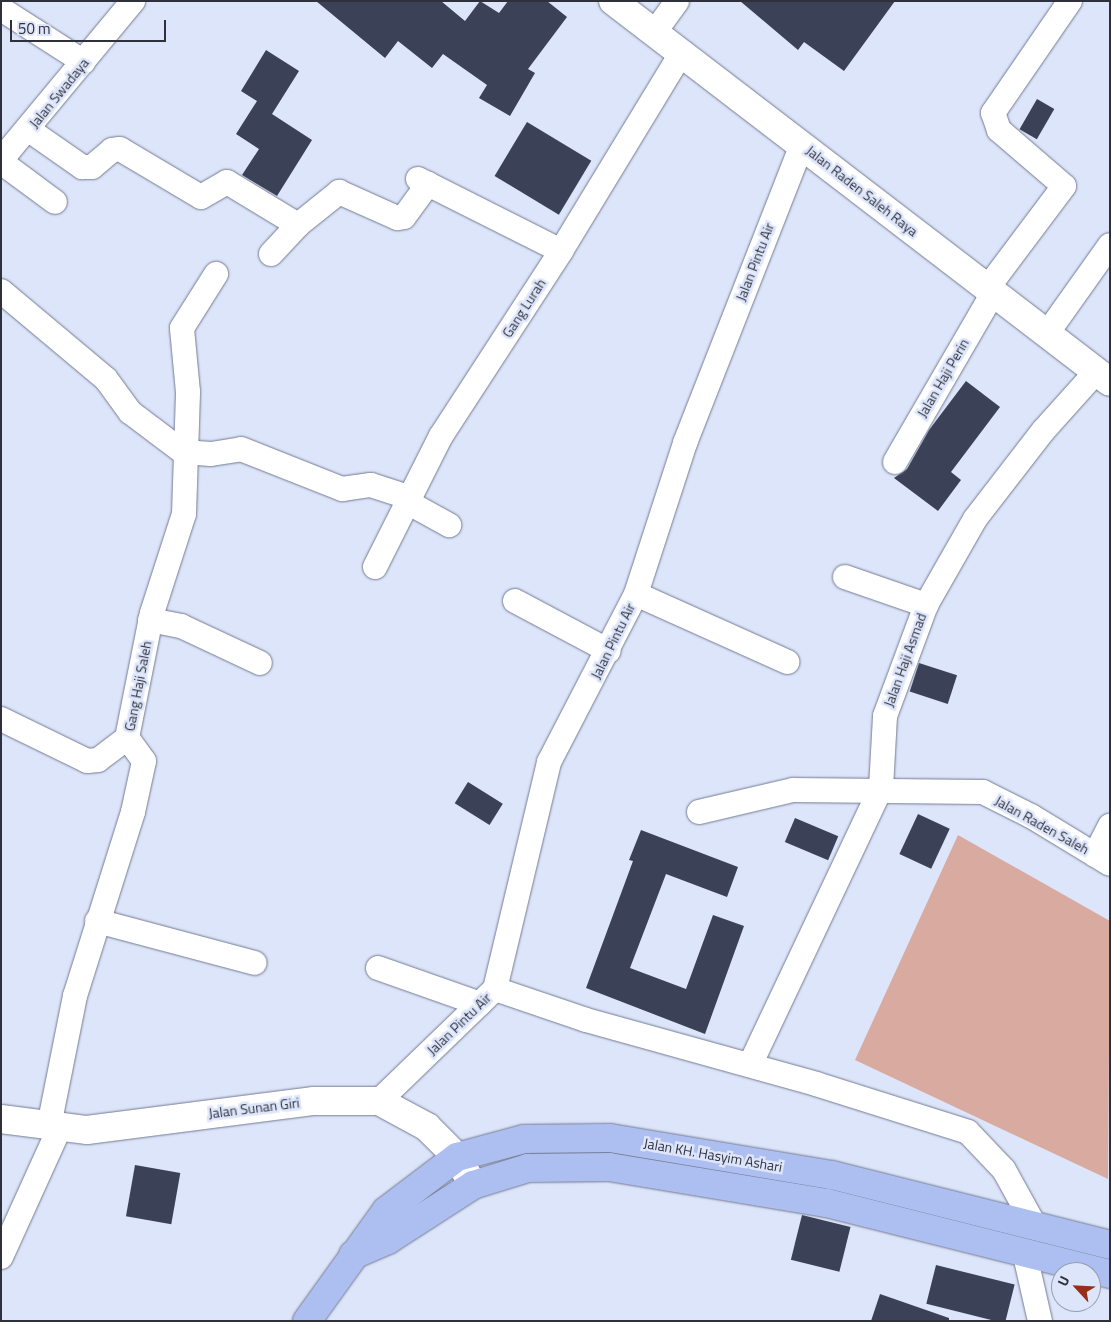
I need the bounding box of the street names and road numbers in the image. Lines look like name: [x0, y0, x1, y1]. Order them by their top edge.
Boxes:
street label: Jalan Swadaya: [26, 55, 92, 131]
street label: Jalan Raden Saleh Raya: [803, 142, 921, 240]
street label: Jalan Pintu Air: [732, 221, 778, 303]
street label: Gang Lurah: [499, 275, 549, 341]
street label: Jalan Haji Perin: [914, 336, 972, 420]
street label: Jalan Pintu Air: [587, 600, 639, 682]
street label: Jalan Haji Asmad: [880, 611, 930, 709]
street label: Gang Haji Saleh: [121, 639, 155, 733]
street label: Jalan Raden Saleh: [992, 792, 1092, 858]
street label: Jalan Pintu Air: [424, 989, 494, 1059]
street label: Jalan Sunan Giri: [207, 1094, 301, 1122]
street label: Jalan KH. Hasyim Ashari: [643, 1135, 783, 1175]

